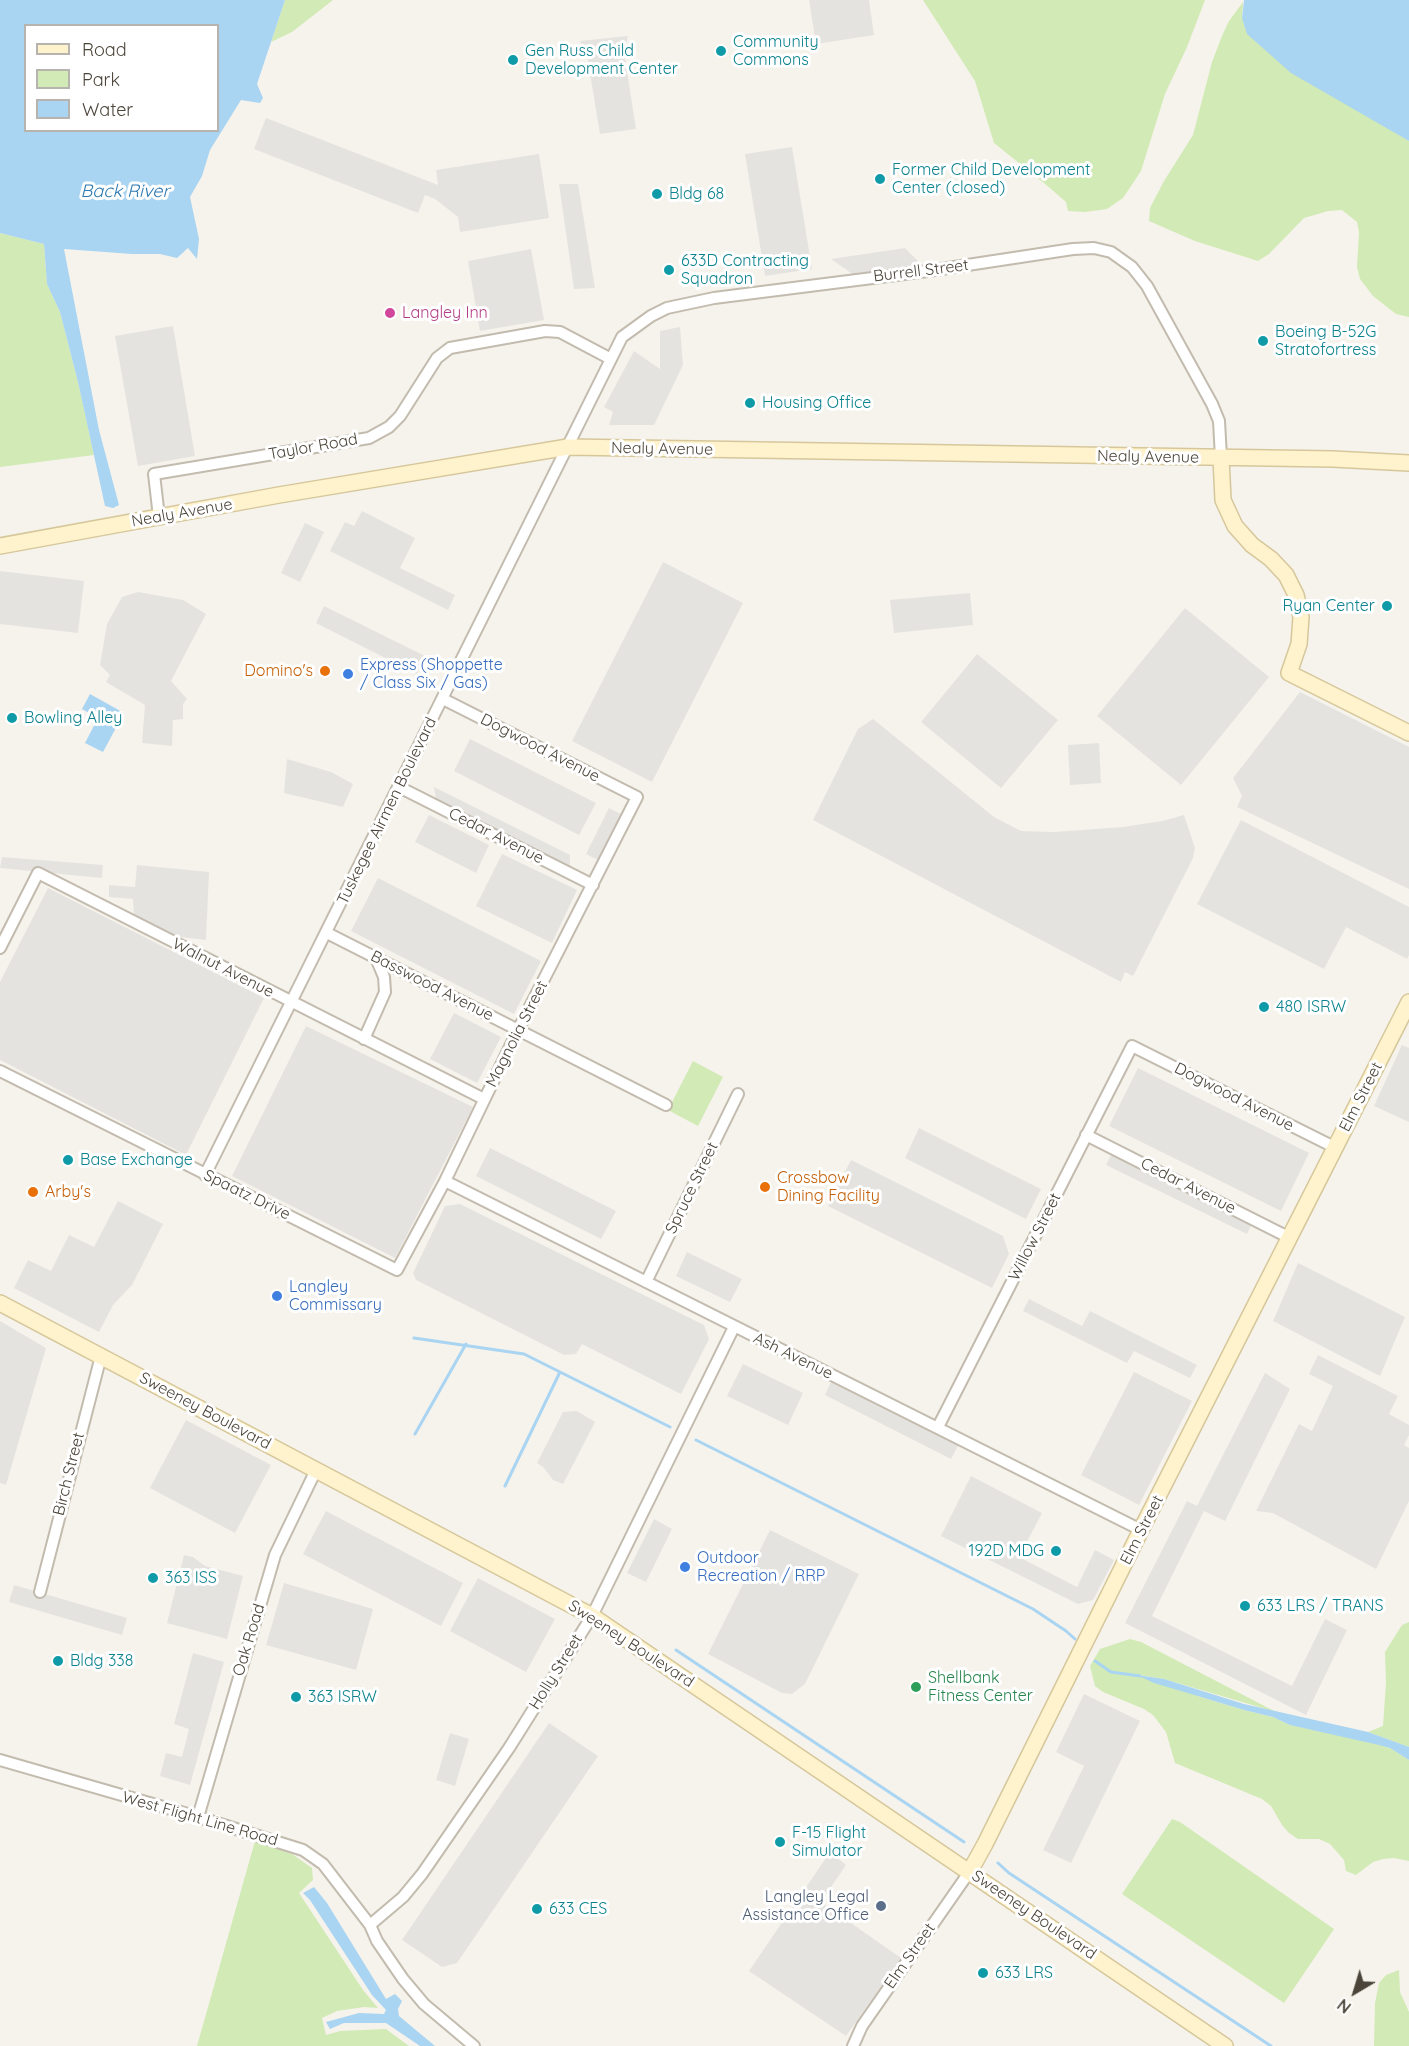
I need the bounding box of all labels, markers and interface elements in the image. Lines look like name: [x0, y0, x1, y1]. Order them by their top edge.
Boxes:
legend: [24, 24, 219, 132]
place label: Community Commons: [733, 32, 819, 70]
text: Road: [82, 38, 127, 61]
place label: Gen Russ Child Development Center: [525, 41, 678, 79]
marker: Community Commons: [714, 44, 728, 58]
marker: Gen Russ Child Development Center: [506, 53, 520, 67]
text: Park: [82, 68, 120, 91]
text: Water: [82, 98, 133, 121]
place label: Former Child Development Center (closed): [892, 160, 1091, 198]
marker: Former Child Development Center (closed): [873, 172, 887, 186]
water label: Back River: [81, 181, 169, 203]
place label: Bldg 68: [669, 184, 724, 204]
marker: Bldg 68: [650, 187, 664, 201]
place label: 633D Contracting Squadron: [681, 251, 809, 289]
street label: Burrell Street: [872, 256, 970, 286]
marker: 633D Contracting Squadron: [662, 263, 676, 277]
place label: Langley Inn: [402, 303, 488, 323]
marker: Langley Inn: [383, 306, 397, 320]
place label: Boeing B-52G Stratofortress: [1275, 322, 1376, 360]
marker: Boeing B-52G Stratofortress: [1256, 334, 1270, 348]
place label: Housing Office: [762, 393, 871, 413]
marker: Housing Office: [743, 396, 757, 410]
street label: Taylor Road: [267, 430, 359, 464]
street label: Nealy Avenue: [611, 439, 713, 459]
street label: Nealy Avenue: [1097, 447, 1199, 467]
street label: Nealy Avenue: [130, 495, 234, 531]
place label: Ryan Center: [1283, 596, 1375, 616]
marker: Ryan Center: [1380, 599, 1394, 613]
place label: Express (Shoppette / Class Six / Gas): [360, 655, 503, 693]
place label: Domino's: [244, 661, 313, 681]
marker: Domino's: [318, 664, 332, 678]
marker: Express (Shoppette / Class Six / Gas): [341, 667, 355, 681]
place label: Bowling Alley: [24, 708, 122, 728]
street label: Dogwood Avenue: [477, 710, 603, 786]
marker: Bowling Alley: [5, 711, 19, 725]
street label: Tuskegee Airmen Boulevard: [333, 714, 441, 908]
street label: Cedar Avenue: [445, 804, 547, 868]
street label: Walnut Avenue: [169, 934, 277, 1002]
street label: Basswood Avenue: [367, 947, 497, 1025]
street label: Magnolia Street: [482, 978, 552, 1090]
place label: 480 ISRW: [1276, 997, 1346, 1017]
marker: 480 ISRW: [1257, 1000, 1271, 1014]
street label: Dogwood Avenue: [1171, 1059, 1297, 1135]
street label: Elm Street: [1335, 1059, 1387, 1135]
street label: Spruce Street: [662, 1139, 722, 1237]
place label: Base Exchange: [80, 1150, 193, 1170]
marker: Base Exchange: [61, 1153, 75, 1167]
street label: Cedar Avenue: [1137, 1154, 1239, 1218]
street label: Spaatz Drive: [200, 1166, 294, 1224]
place label: Crossbow Dining Facility: [777, 1168, 880, 1206]
marker: Crossbow Dining Facility: [758, 1180, 772, 1194]
place label: Arby's: [45, 1182, 91, 1202]
marker: Arby's: [26, 1185, 40, 1199]
street label: Willow Street: [1005, 1190, 1065, 1284]
place label: Langley Commissary: [289, 1277, 382, 1315]
marker: Langley Commissary: [270, 1289, 284, 1303]
street label: Ash Avenue: [750, 1329, 836, 1383]
street label: Sweeney Boulevard: [136, 1368, 274, 1454]
street label: Birch Street: [49, 1430, 89, 1518]
street label: Elm Street: [1116, 1492, 1168, 1568]
place label: 192D MDG: [969, 1541, 1044, 1561]
marker: 192D MDG: [1049, 1544, 1063, 1558]
place label: Outdoor Recreation / RRP: [697, 1548, 825, 1586]
marker: Outdoor Recreation / RRP: [678, 1560, 692, 1574]
place label: 363 ISS: [165, 1568, 217, 1588]
marker: 363 ISS: [146, 1571, 160, 1585]
street label: Sweeney Boulevard: [565, 1596, 697, 1692]
place label: 633 LRS / TRANS: [1257, 1596, 1383, 1616]
marker: 633 LRS / TRANS: [1238, 1599, 1252, 1613]
street label: Oak Road: [229, 1602, 269, 1678]
street label: Holly Street: [525, 1631, 587, 1713]
place label: Bldg 338: [70, 1651, 133, 1671]
marker: Bldg 338: [51, 1654, 65, 1668]
place label: Shellbank Fitness Center: [928, 1668, 1033, 1706]
marker: Shellbank Fitness Center: [909, 1680, 923, 1694]
place label: 363 ISRW: [308, 1687, 377, 1707]
marker: 363 ISRW: [289, 1690, 303, 1704]
street label: West Flight Line Road: [120, 1788, 280, 1850]
place label: F-15 Flight Simulator: [792, 1823, 866, 1861]
marker: F-15 Flight Simulator: [773, 1835, 787, 1849]
street label: Sweeney Boulevard: [968, 1866, 1100, 1964]
place label: Langley Legal Assistance Office: [742, 1887, 869, 1925]
place label: 633 CES: [549, 1899, 607, 1919]
marker: Langley Legal Assistance Office: [874, 1899, 888, 1913]
marker: 633 CES: [530, 1902, 544, 1916]
street label: Elm Street: [880, 1920, 940, 1992]
north arrow: [1325, 1962, 1385, 2022]
place label: 633 LRS: [995, 1963, 1053, 1983]
marker: 633 LRS: [976, 1966, 990, 1980]
text: N: [1333, 1995, 1355, 2018]

